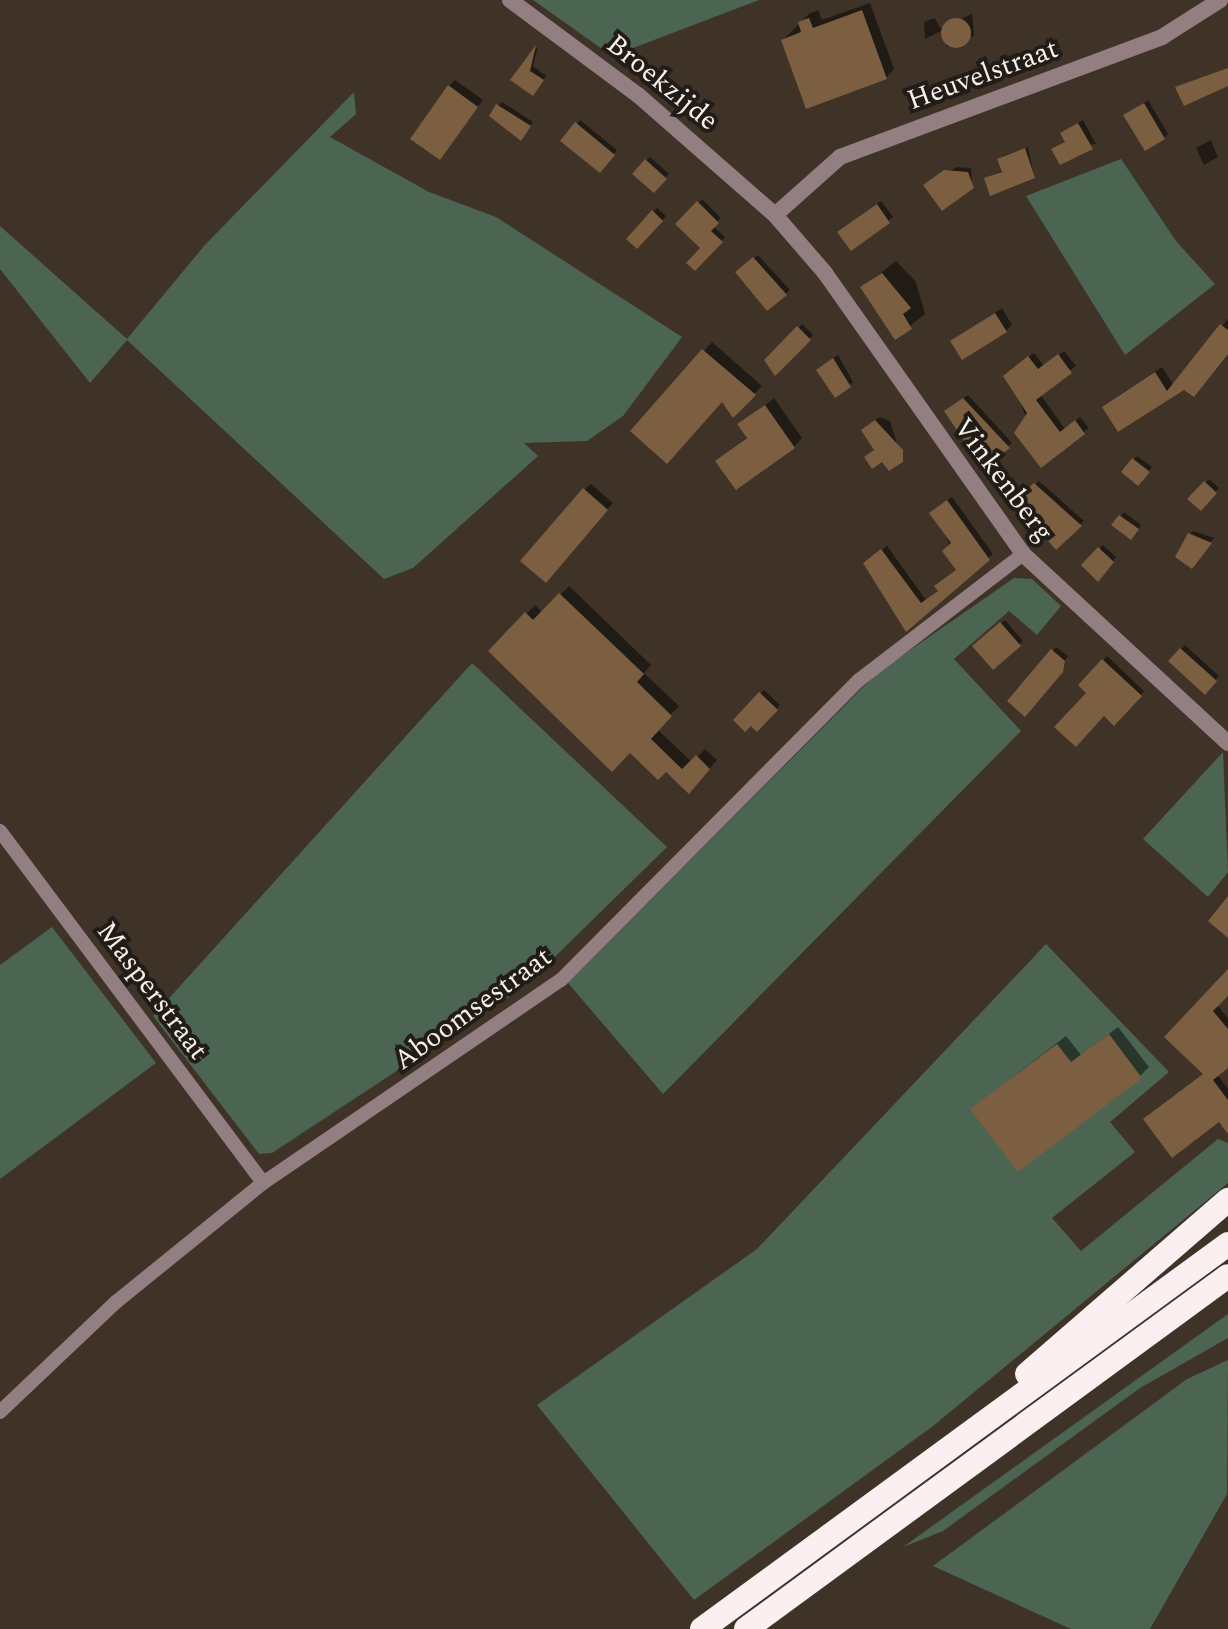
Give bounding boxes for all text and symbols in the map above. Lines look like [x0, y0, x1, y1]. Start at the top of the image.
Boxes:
street label: Broekzijde [599, 28, 725, 138]
street label: Heuvelstraat [903, 32, 1063, 118]
street label: Vinkenberg [946, 412, 1060, 548]
street label: Masperstraat [89, 915, 215, 1067]
street label: Aboomsestraat [387, 940, 559, 1078]

